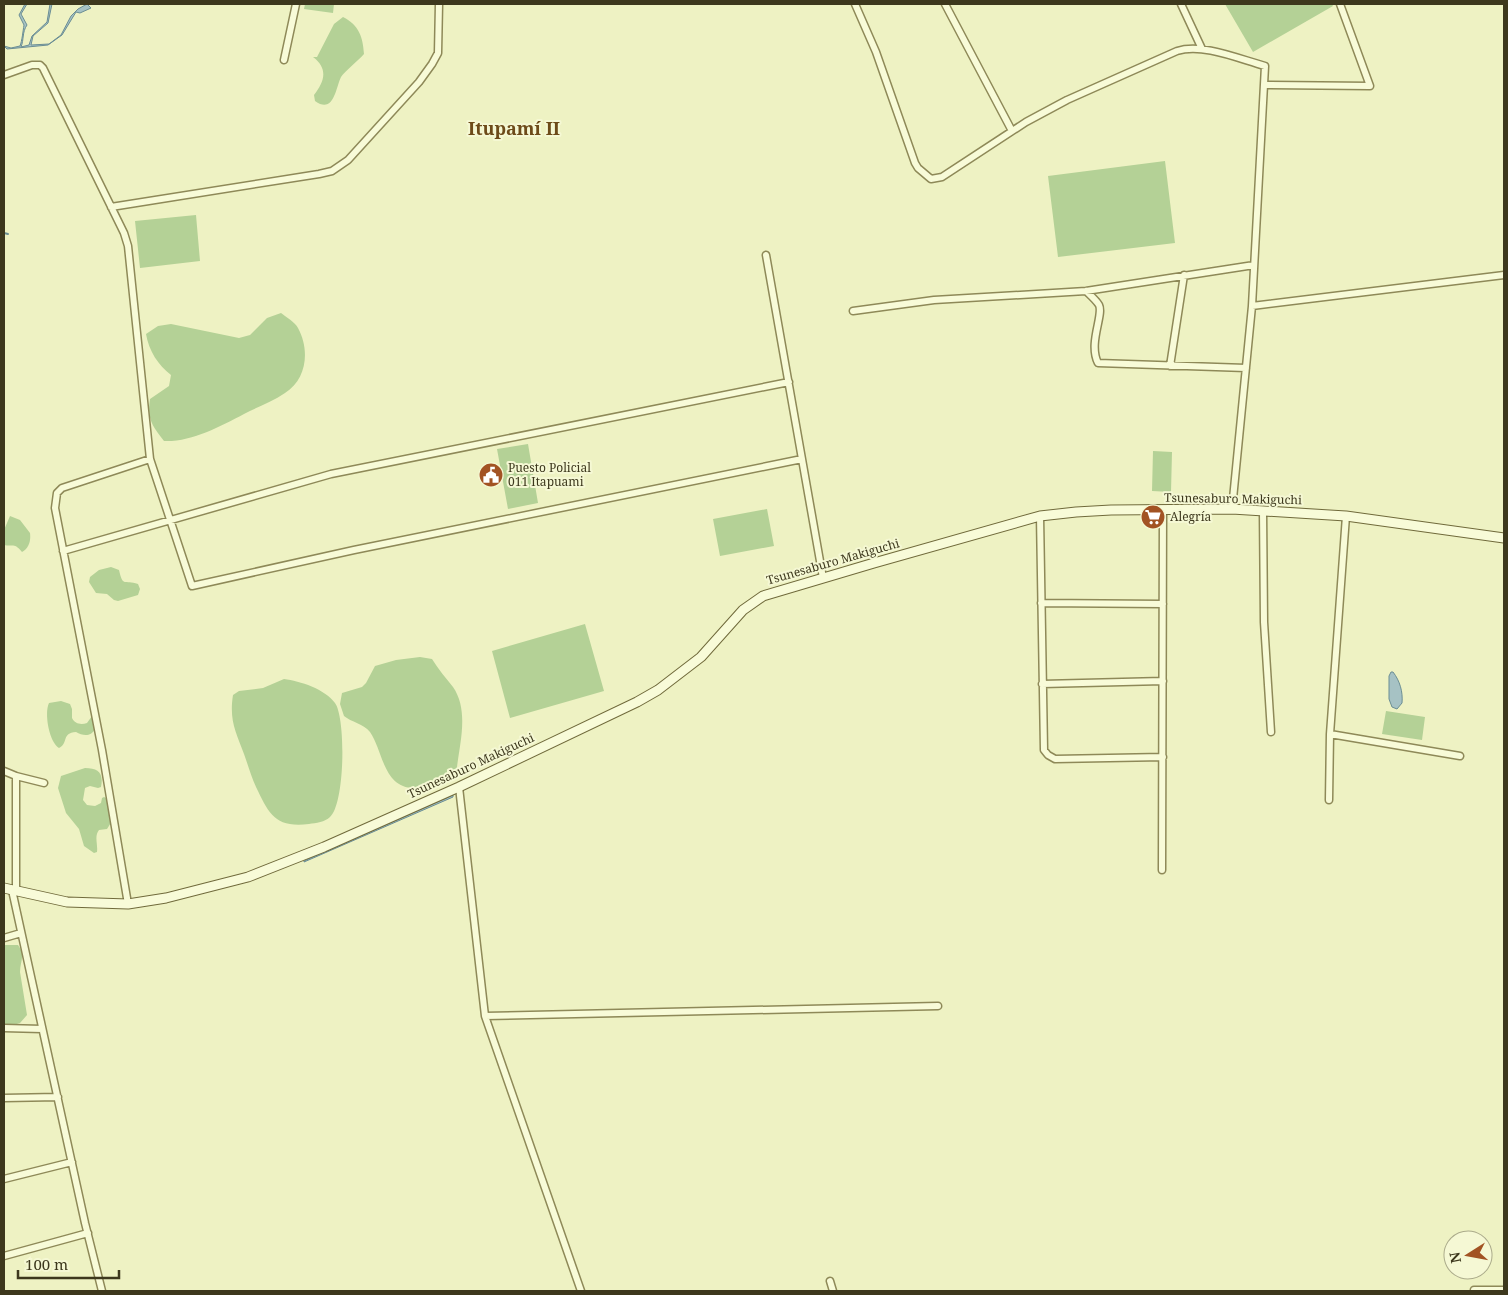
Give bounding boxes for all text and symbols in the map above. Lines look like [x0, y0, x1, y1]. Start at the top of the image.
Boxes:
district label: Itupamí II [468, 116, 560, 140]
place label: Puesto Policial 011 Itapuami [508, 459, 591, 490]
public building icon: Puesto Policial 011 Itapuami [478, 462, 504, 488]
street label: Tsunesaburo Makiguchi [1164, 489, 1302, 508]
supermarket icon: Alegría [1140, 504, 1166, 530]
place label: Alegría [1170, 508, 1212, 525]
street label: Tsunesaburo Makiguchi [764, 534, 902, 589]
street label: Tsunesaburo Makiguchi [405, 729, 537, 802]
north arrow [1443, 1230, 1493, 1280]
scale bar [18, 1248, 119, 1280]
text: N [1444, 1250, 1465, 1265]
text: 100 m [25, 1254, 68, 1274]

